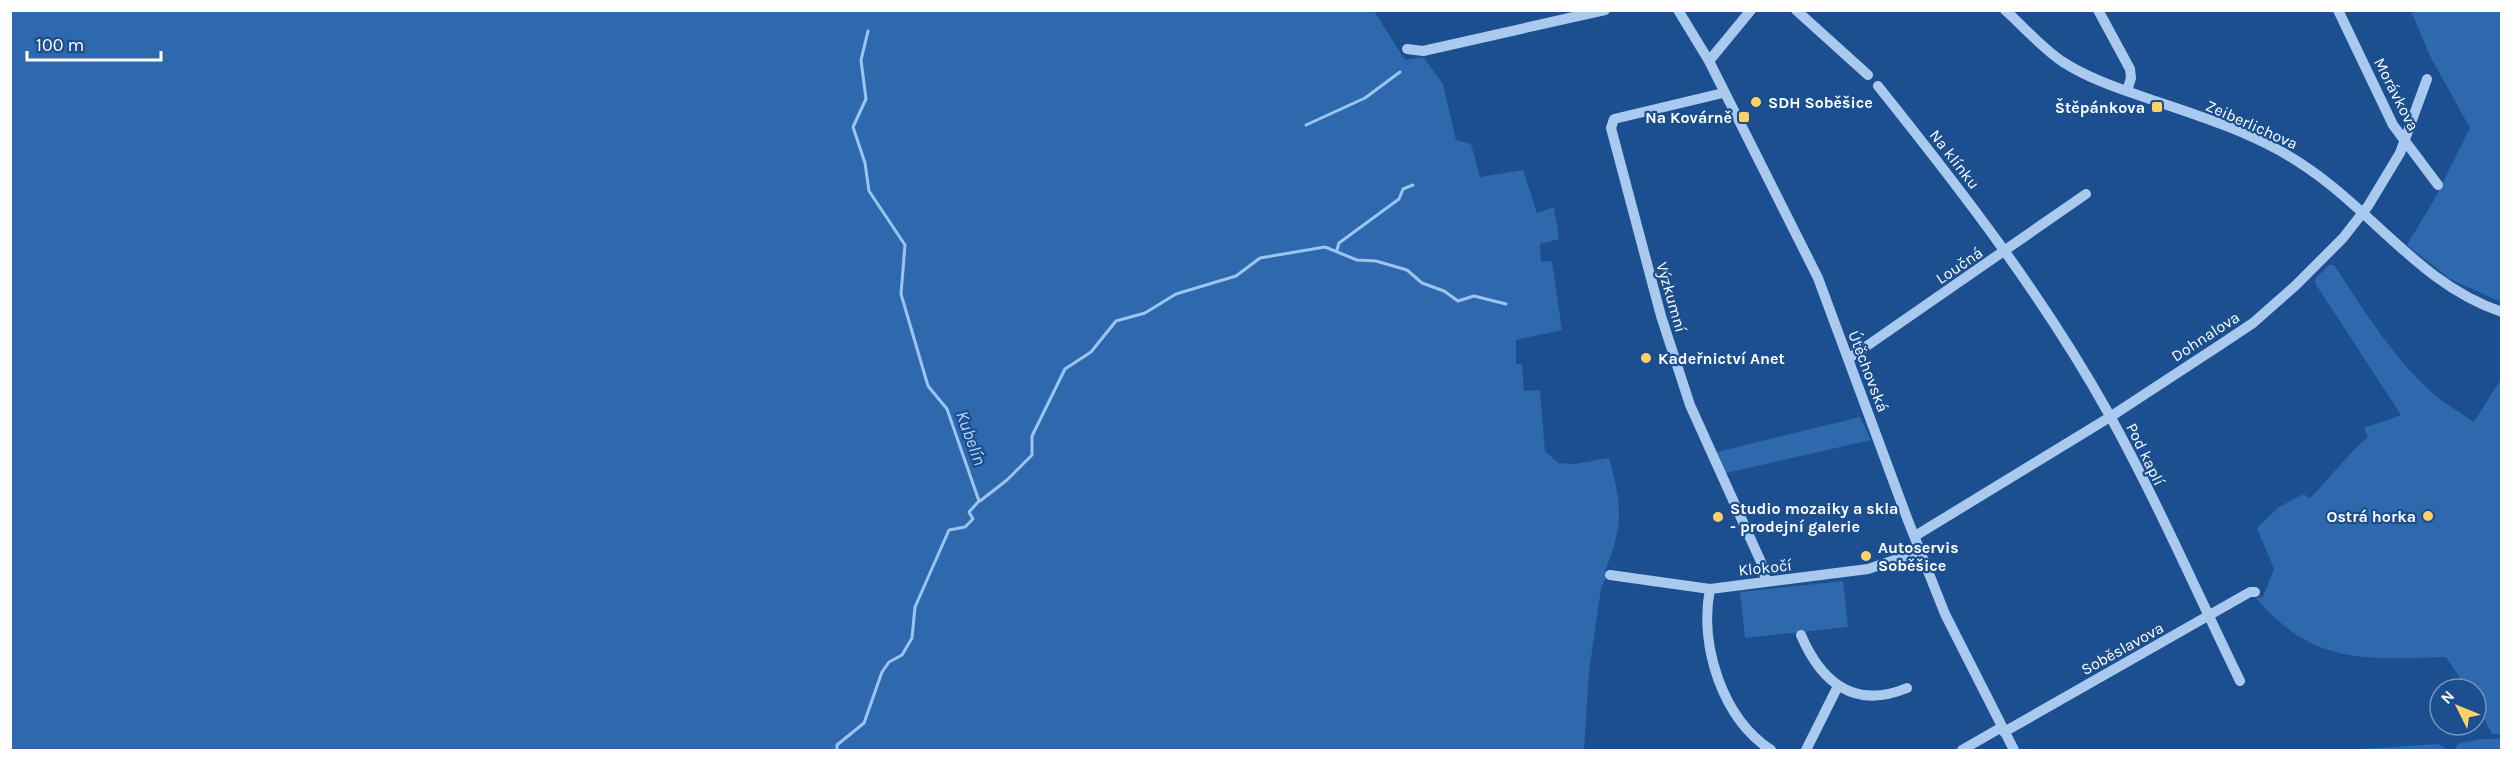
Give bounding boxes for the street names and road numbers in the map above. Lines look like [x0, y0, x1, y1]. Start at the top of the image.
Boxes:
street label: Morávkova [2370, 54, 2423, 134]
street label: Zeiberlichova [2203, 96, 2301, 153]
street label: Na klínku [1926, 126, 1984, 193]
street label: Loučná [1932, 243, 1986, 288]
street label: Výzkumní [1652, 260, 1691, 335]
street label: Dohnalova [2168, 307, 2243, 365]
street label: Útěchovská [1844, 328, 1893, 415]
street label: Pod kaplí [2122, 420, 2169, 489]
street label: Klokočí [1737, 555, 1793, 580]
street label: Soběslavova [2078, 618, 2167, 679]

